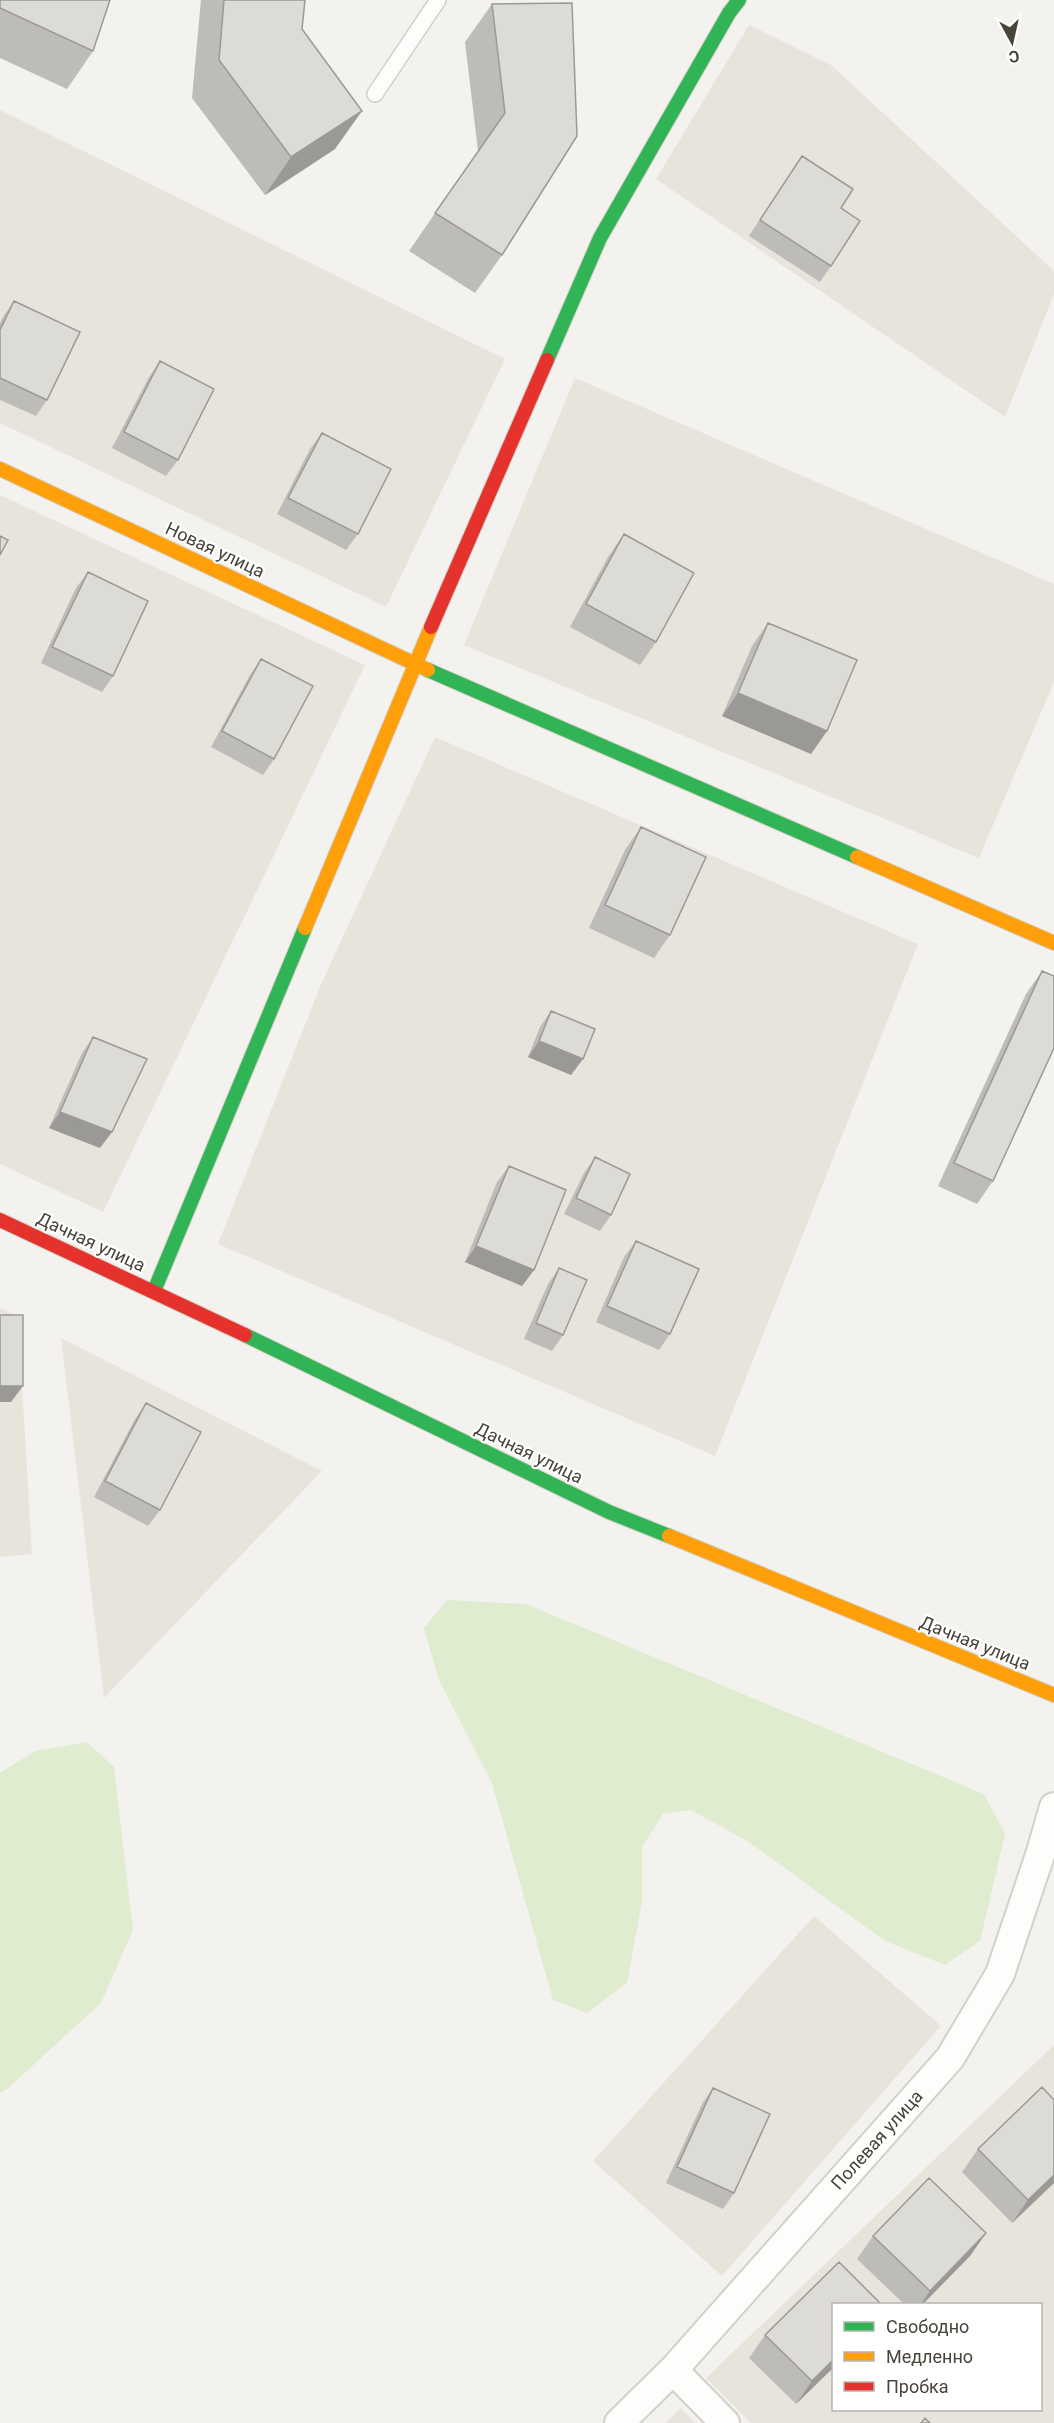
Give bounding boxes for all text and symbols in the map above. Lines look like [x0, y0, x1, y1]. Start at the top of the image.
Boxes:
north arrow [982, 12, 1042, 72]
text: С [1008, 46, 1021, 66]
street label: Новая улица [162, 517, 268, 582]
street label: Дачная улица [34, 1207, 149, 1276]
street label: Дачная улица [472, 1417, 586, 1488]
street label: Дачная улица [917, 1611, 1033, 1674]
street label: Полевая улица [826, 2086, 927, 2194]
legend [832, 2303, 1042, 2411]
text: Свободно [886, 2316, 969, 2337]
text: Медленно [886, 2346, 973, 2367]
text: Пробка [886, 2376, 949, 2397]

